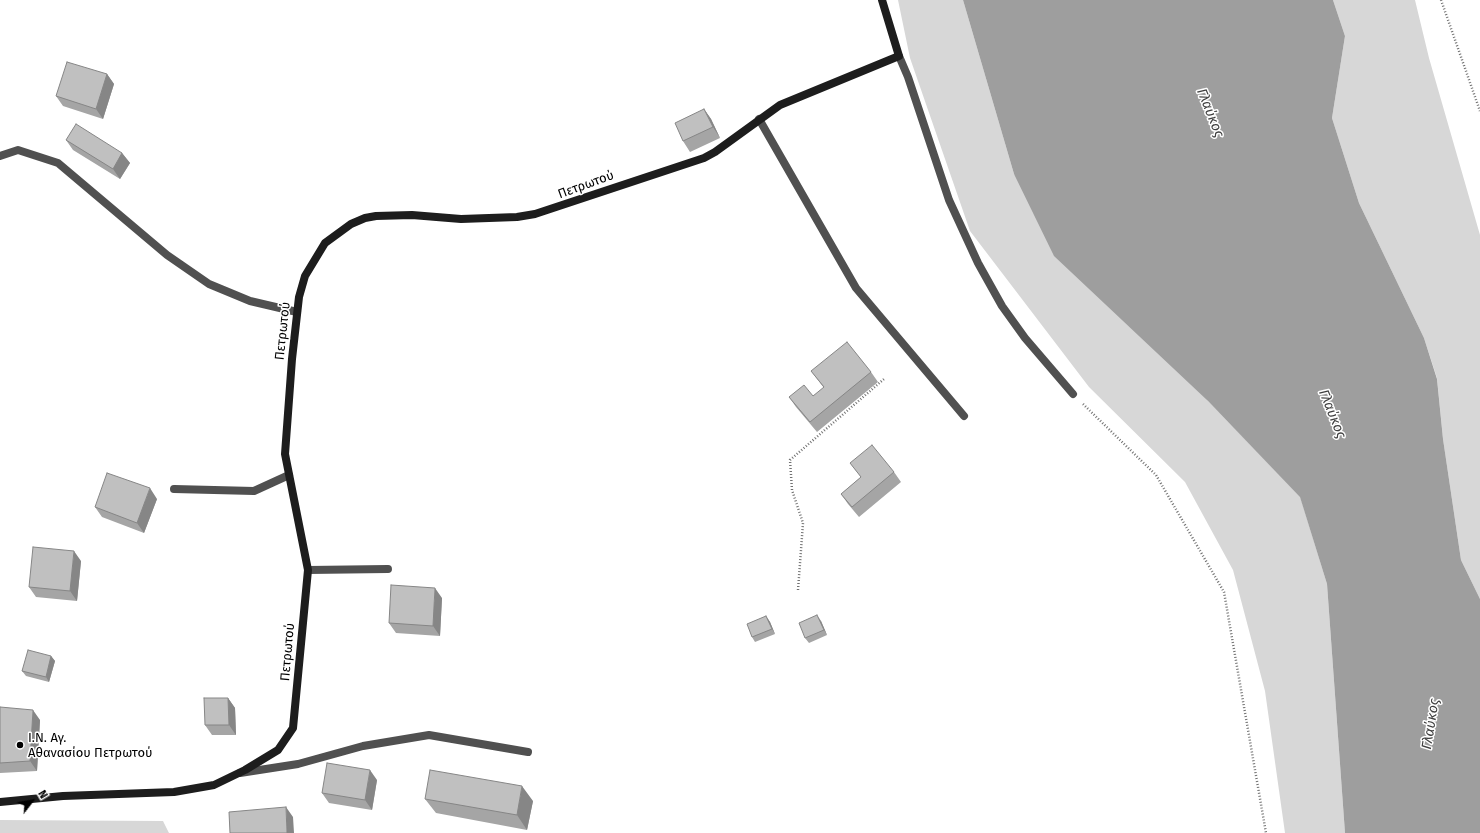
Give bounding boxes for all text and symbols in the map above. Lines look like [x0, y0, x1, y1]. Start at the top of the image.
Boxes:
water label: Γλαύκος [1193, 86, 1227, 140]
street label: Πετρωτού [556, 168, 616, 202]
street label: Πετρωτού [272, 301, 294, 361]
water label: Γλαύκος [1315, 387, 1349, 441]
street label: Πετρωτού [278, 622, 298, 682]
water label: Γλαύκος [1419, 697, 1443, 751]
place label: Ι.Ν. Αγ. Αθανασίου Πετρωτού [28, 730, 152, 761]
marker: Ι.Ν. Αγ. Αθανασίου Πετρωτού [15, 740, 25, 750]
north arrow [12, 781, 52, 821]
text: N [35, 788, 50, 801]

